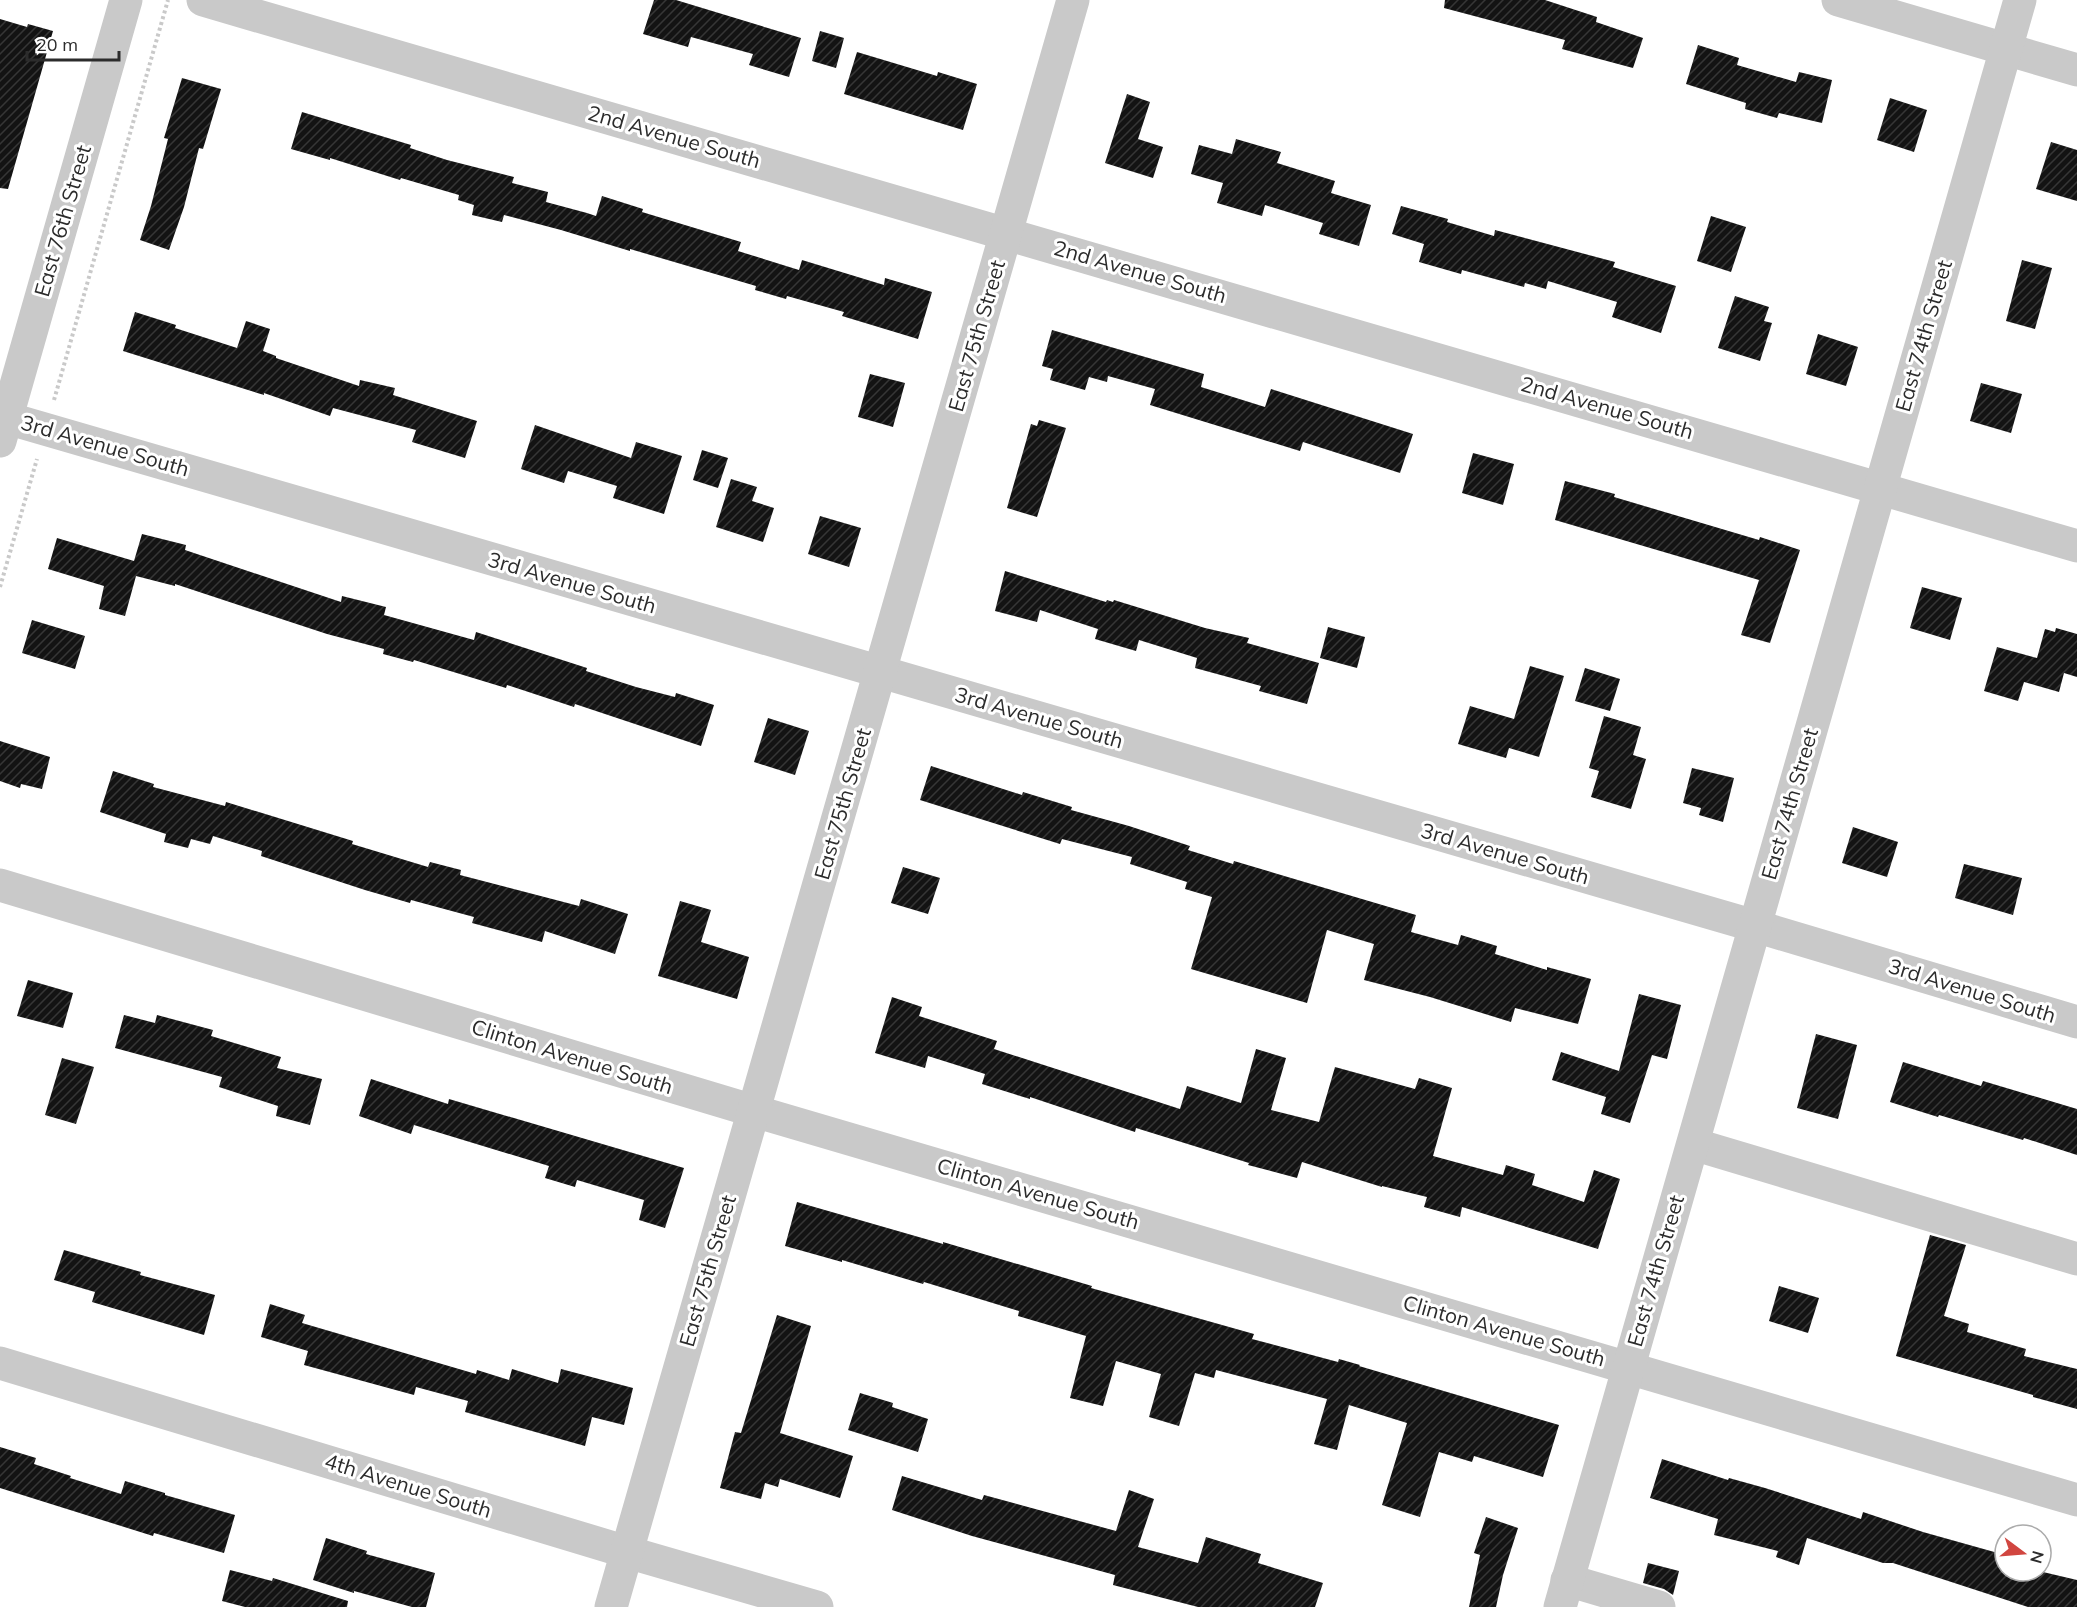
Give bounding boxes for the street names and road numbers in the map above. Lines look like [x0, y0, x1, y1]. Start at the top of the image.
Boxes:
street label: 2nd Avenue South [585, 99, 764, 173]
street label: East 76th Street [28, 142, 96, 299]
street label: 2nd Avenue South [1051, 234, 1230, 308]
street label: East 75th Street [942, 257, 1010, 414]
street label: East 74th Street [1889, 257, 1957, 414]
street label: 2nd Avenue South [1518, 370, 1697, 444]
street label: 3rd Avenue South [18, 409, 192, 481]
street label: 3rd Avenue South [485, 546, 659, 618]
street label: 3rd Avenue South [952, 681, 1126, 753]
street label: East 75th Street [808, 725, 876, 882]
street label: East 74th Street [1755, 725, 1823, 882]
street label: 3rd Avenue South [1418, 817, 1592, 889]
street label: 3rd Avenue South [1885, 952, 2059, 1028]
street label: Clinton Avenue South [468, 1013, 676, 1099]
street label: Clinton Avenue South [934, 1152, 1142, 1234]
street label: East 75th Street [673, 1192, 741, 1349]
street label: East 74th Street [1621, 1192, 1689, 1349]
street label: Clinton Avenue South [1400, 1289, 1608, 1371]
street label: 4th Avenue South [322, 1447, 495, 1523]

